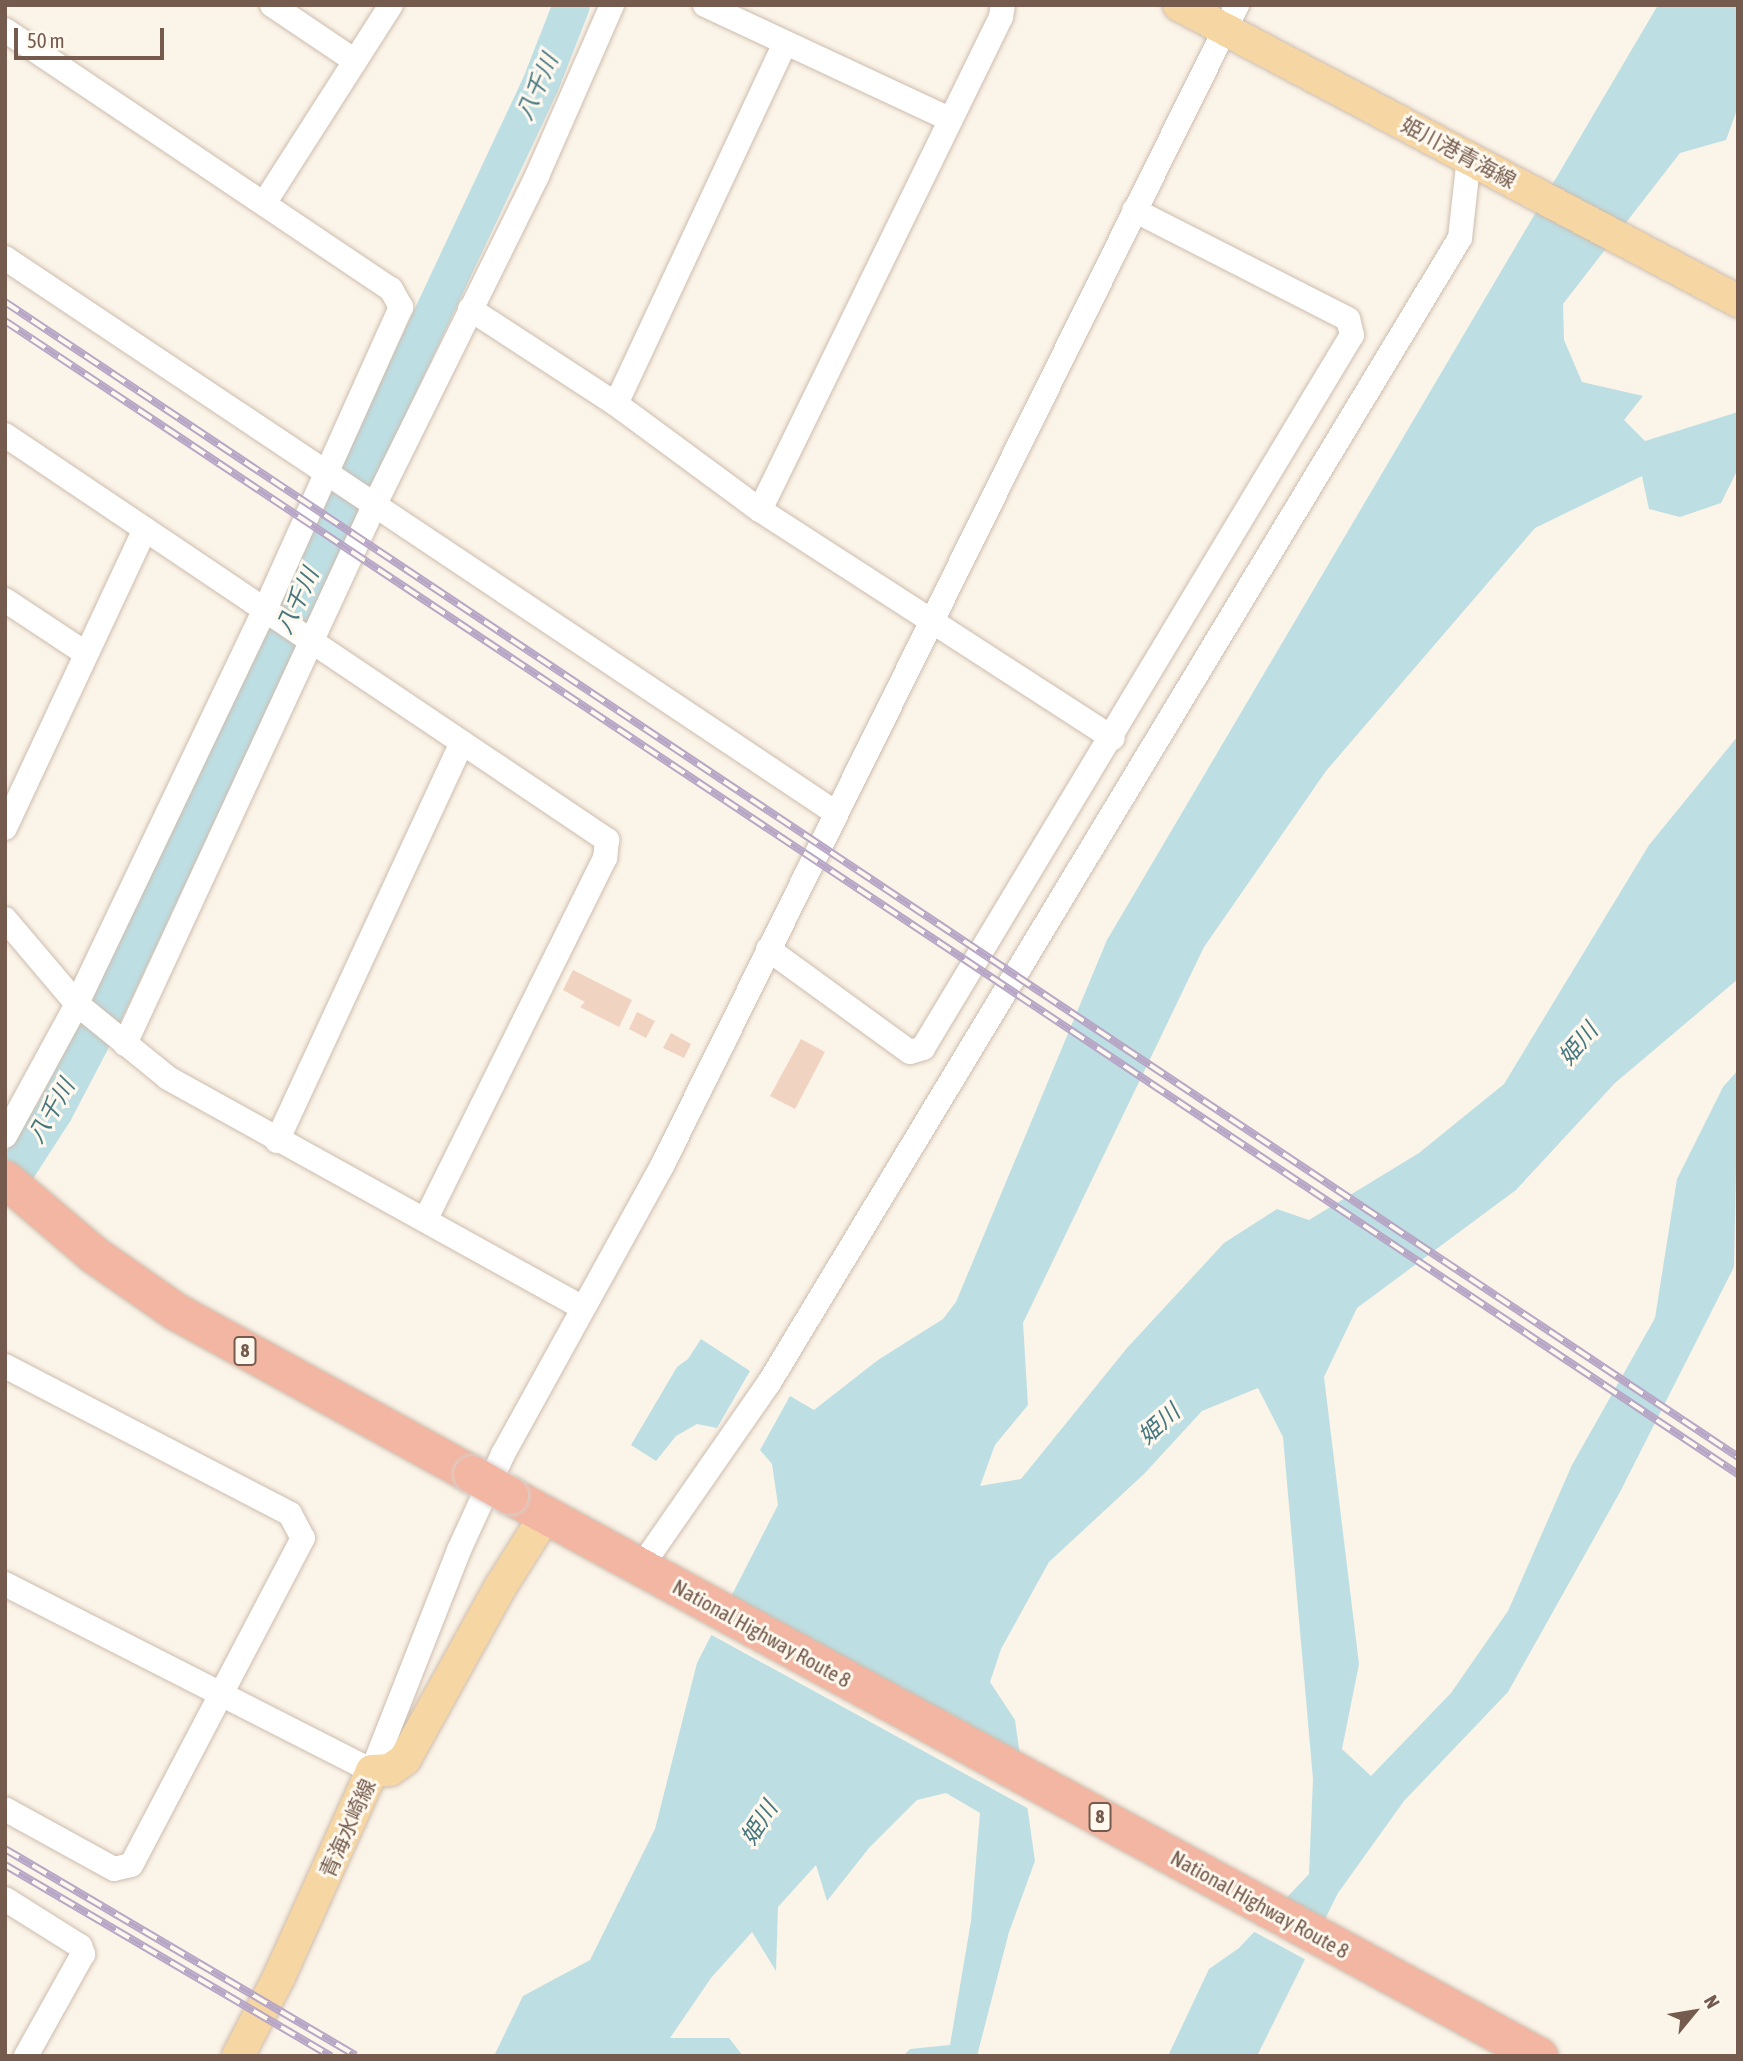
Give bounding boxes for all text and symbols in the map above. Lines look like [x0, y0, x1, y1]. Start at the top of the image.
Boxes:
scale bar [18, 14, 168, 58]
text: 50 m [27, 28, 65, 52]
water label: 八千川 [510, 50, 564, 124]
street label: 姫川港青海線 [1397, 111, 1521, 193]
water label: 八千川 [270, 564, 324, 638]
water label: 姫川 [1553, 1018, 1603, 1070]
water label: 八千川 [22, 1074, 80, 1148]
road number: 8 [233, 1336, 257, 1366]
water label: 姫川 [1133, 1398, 1185, 1450]
street label: National Highway Route 8 [669, 1574, 855, 1692]
street label: 青海水崎線 [314, 1775, 380, 1881]
water label: 姫川 [735, 1796, 783, 1850]
road number: 8 [1088, 1801, 1112, 1832]
street label: National Highway Route 8 [1167, 1845, 1353, 1963]
north arrow [1659, 1977, 1729, 2047]
text: N [1700, 1991, 1725, 2012]

